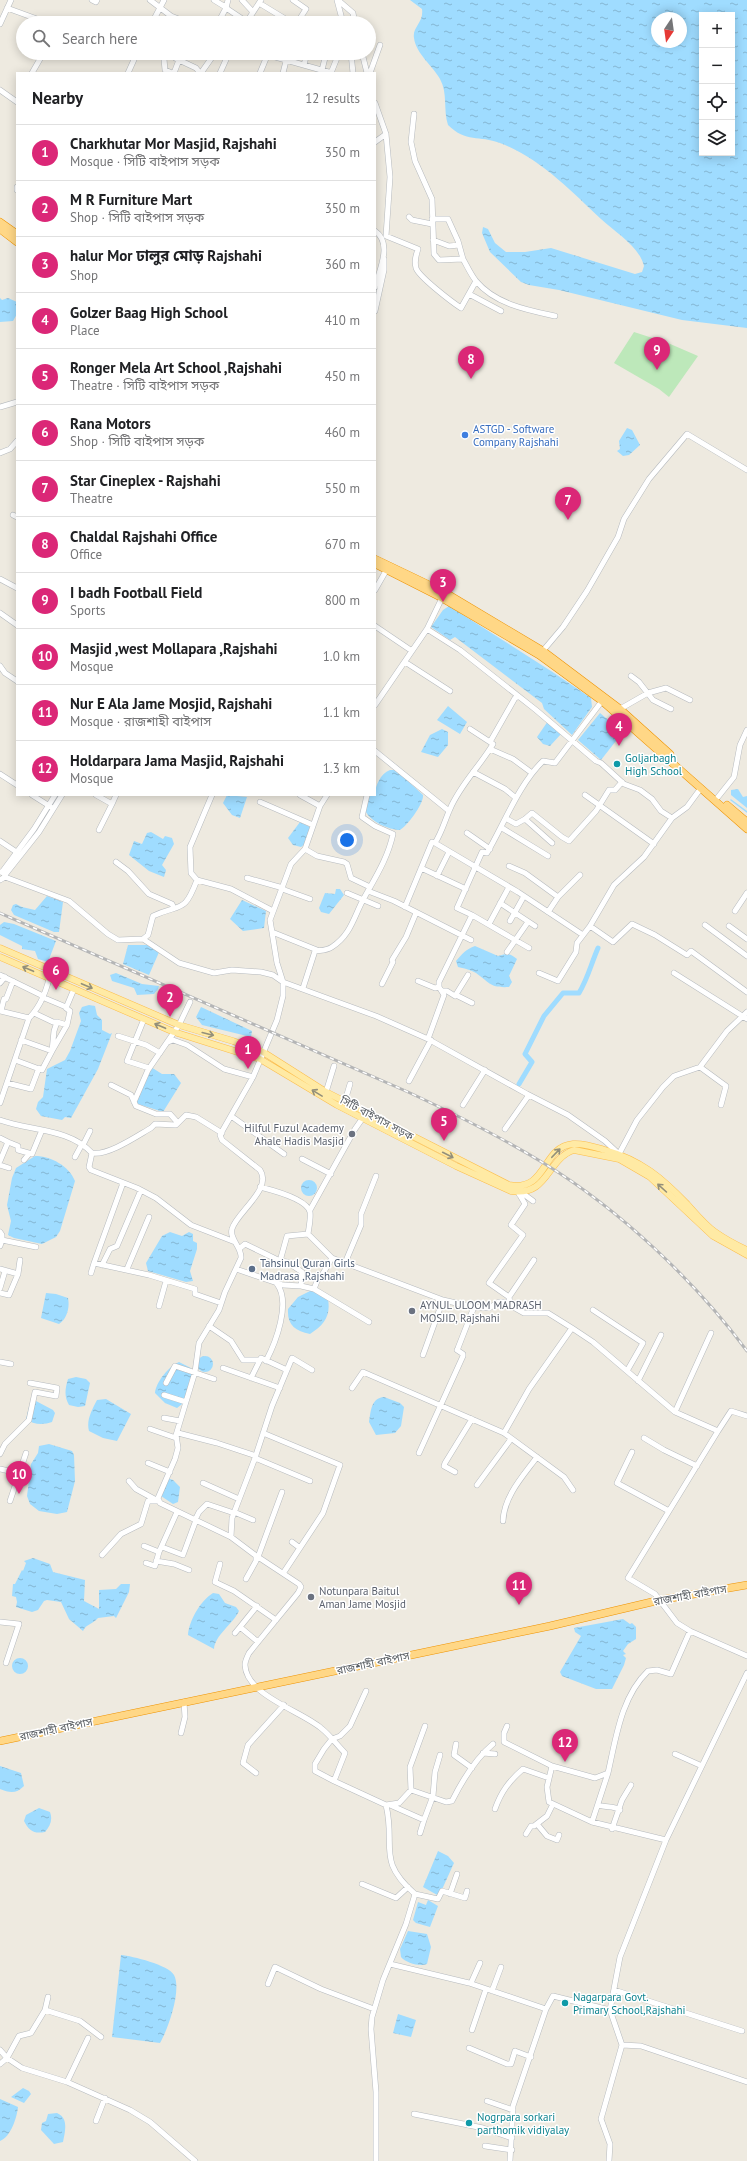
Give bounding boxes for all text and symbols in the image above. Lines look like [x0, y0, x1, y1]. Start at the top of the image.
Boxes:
north arrow [651, 12, 687, 48]
map controls [699, 12, 735, 156]
button: + [699, 12, 735, 48]
search box [16, 16, 376, 60]
icon: search [30, 27, 52, 49]
text: Search here [62, 29, 138, 48]
button: − [699, 48, 735, 84]
button: locate [699, 84, 735, 120]
text: Nearby [32, 87, 83, 109]
text: 12 results [305, 90, 360, 107]
button: layers [699, 120, 735, 156]
text: Charkhutar Mor Masjid, Rajshahi [70, 134, 277, 153]
text: 1 [41, 144, 49, 161]
text: 350 m [325, 144, 360, 161]
text: Mosque · সিটি বাইপাস সড়ক [70, 153, 220, 170]
text: M R Furniture Mart [70, 190, 192, 209]
text: 2 [41, 200, 49, 217]
text: 350 m [325, 200, 360, 217]
text: Shop · সিটি বাইপাস সড়ক [70, 209, 204, 226]
text: halur Mor ঢালুর মোড় Rajshahi [70, 246, 262, 265]
text: 3 [41, 256, 49, 273]
text: 360 m [325, 256, 360, 273]
text: Shop [70, 267, 98, 284]
text: Golzer Baag High School [70, 303, 228, 322]
text: 4 [41, 312, 49, 329]
text: 410 m [325, 312, 360, 329]
text: Place [70, 322, 100, 339]
pin: 9 [644, 337, 670, 370]
pin: 8 [458, 346, 484, 379]
text: Ronger Mela Art School ,Rajshahi [70, 358, 282, 377]
text: 5 [41, 368, 49, 385]
text: 450 m [325, 368, 360, 385]
text: Theatre · সিটি বাইপাস সড়ক [70, 377, 219, 394]
text: Rana Motors [70, 414, 151, 433]
place label: ASTGD - Software Company Rajshahi [473, 422, 559, 449]
text: 6 [41, 424, 49, 441]
text: 460 m [325, 424, 360, 441]
marker: ASTGD - Software Company Rajshahi [460, 430, 470, 440]
text: Shop · সিটি বাইপাস সড়ক [70, 433, 204, 450]
text: Star Cineplex - Rajshahi [70, 471, 221, 490]
text: 7 [41, 480, 49, 497]
text: 550 m [325, 480, 360, 497]
pin: 7 [555, 487, 581, 520]
text: Theatre [70, 490, 113, 507]
text: Chaldal Rajshahi Office [70, 527, 217, 546]
text: 8 [41, 536, 49, 553]
text: 670 m [325, 536, 360, 553]
text: Office [70, 546, 102, 563]
pin: 3 [430, 569, 456, 602]
text: I badh Football Field [70, 583, 202, 602]
text: 9 [41, 592, 49, 609]
text: 800 m [325, 592, 360, 609]
text: Sports [70, 602, 106, 619]
text: Masjid ,west Mollapara ,Rajshahi [70, 639, 278, 658]
text: 10 [38, 648, 52, 665]
text: 1.0 km [323, 648, 360, 665]
text: Mosque [70, 658, 113, 675]
text: Nur E Ala Jame Mosjid, Rajshahi [70, 694, 272, 713]
text: 11 [38, 704, 52, 721]
text: 1.1 km [323, 704, 360, 721]
text: Mosque · রাজশাহী বাইপাস [70, 713, 211, 730]
pin: 4 [606, 713, 632, 746]
text: Holdarpara Jama Masjid, Rajshahi [70, 751, 284, 770]
place label: Goljarbagh High School [625, 751, 683, 778]
marker: Goljarbagh High School [612, 759, 622, 769]
text: 12 [38, 760, 52, 777]
text: 1.3 km [323, 760, 360, 777]
text: Mosque [70, 770, 113, 787]
your location [337, 830, 357, 850]
pin: 6 [43, 957, 69, 990]
one-way arrow [22, 965, 34, 972]
one-way arrow [81, 983, 93, 990]
pin: 2 [157, 984, 183, 1017]
one-way arrow [155, 1021, 167, 1029]
one-way arrow [201, 1031, 214, 1038]
pin: 1 [235, 1036, 261, 1069]
one-way arrow [311, 1089, 323, 1097]
street label: সিটি বাইপাস সড়ক [337, 1092, 416, 1143]
pin: 5 [431, 1108, 457, 1141]
place label: Hilful Fuzul Academy Ahale Hadis Masjid [244, 1121, 345, 1148]
marker: Hilful Fuzul Academy Ahale Hadis Masjid [347, 1129, 357, 1139]
one-way arrow [551, 1148, 560, 1158]
one-way arrow [442, 1151, 454, 1159]
one-way arrow [657, 1183, 668, 1192]
place label: Tahsinul Quran Girls Madrasa ,Rajshahi [260, 1256, 355, 1283]
marker: Tahsinul Quran Girls Madrasa ,Rajshahi [247, 1264, 257, 1274]
place label: AYNUL ULOOM MADRASH MOSJID, Rajshahi [420, 1298, 542, 1325]
marker: AYNUL ULOOM MADRASH MOSJID, Rajshahi [407, 1306, 417, 1316]
pin: 10 [6, 1461, 32, 1494]
pin: 11 [506, 1572, 532, 1605]
street label: রাজশাহী বাইপাস [651, 1582, 728, 1609]
place label: Notunpara Baitul Aman Jame Mosjid [319, 1584, 406, 1611]
marker: Notunpara Baitul Aman Jame Mosjid [306, 1592, 316, 1602]
street label: রাজশাহী বাইপাস [334, 1648, 411, 1678]
street label: রাজশাহী বাইপাস [17, 1714, 94, 1744]
pin: 12 [552, 1729, 578, 1762]
place label: Nagarpara Govt. Primary School,Rajshahi [573, 1990, 685, 2017]
marker: Nagarpara Govt. Primary School,Rajshahi [560, 1998, 570, 2008]
place label: Nogrpara sorkari parthomik vidiyalay [477, 2110, 570, 2137]
marker: Nogrpara sorkari parthomik vidiyalay [464, 2118, 474, 2128]

